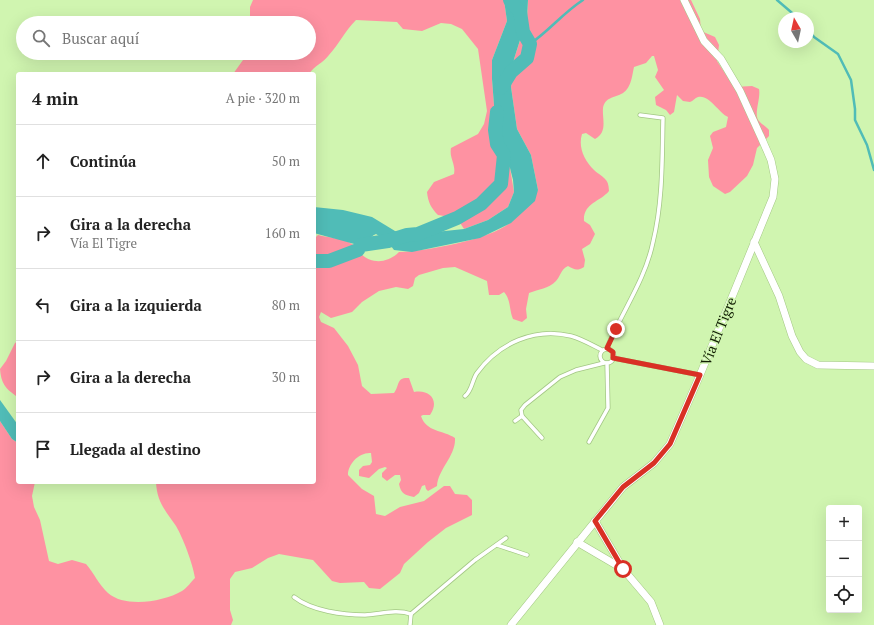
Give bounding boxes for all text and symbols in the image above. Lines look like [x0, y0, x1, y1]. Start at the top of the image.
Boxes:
north arrow [778, 12, 814, 48]
search box [16, 16, 316, 60]
icon: search [30, 27, 52, 49]
text: Buscar aquí [62, 28, 139, 48]
text: 4 min [32, 87, 79, 110]
text: A pie · 320 m [226, 89, 300, 107]
icon: ahead [32, 150, 54, 172]
text: Continúa [70, 151, 136, 171]
text: 50 m [272, 152, 300, 170]
text: Gira a la derecha [70, 214, 191, 234]
icon: right [32, 222, 54, 244]
text: 160 m [265, 224, 300, 242]
text: Vía El Tigre [70, 234, 137, 252]
icon: left [32, 294, 54, 316]
street label: Vía El Tigre [696, 294, 740, 368]
text: Gira a la izquierda [70, 295, 202, 315]
text: 80 m [272, 296, 300, 314]
route end [607, 320, 625, 338]
icon: right [32, 366, 54, 388]
text: Gira a la derecha [70, 367, 191, 387]
text: 30 m [272, 368, 300, 386]
icon: arrive [32, 438, 54, 460]
text: Llegada al destino [70, 439, 201, 459]
map controls [826, 505, 862, 613]
button: + [826, 505, 862, 541]
button: − [826, 541, 862, 577]
route start [614, 560, 632, 578]
button: locate [826, 577, 862, 613]

